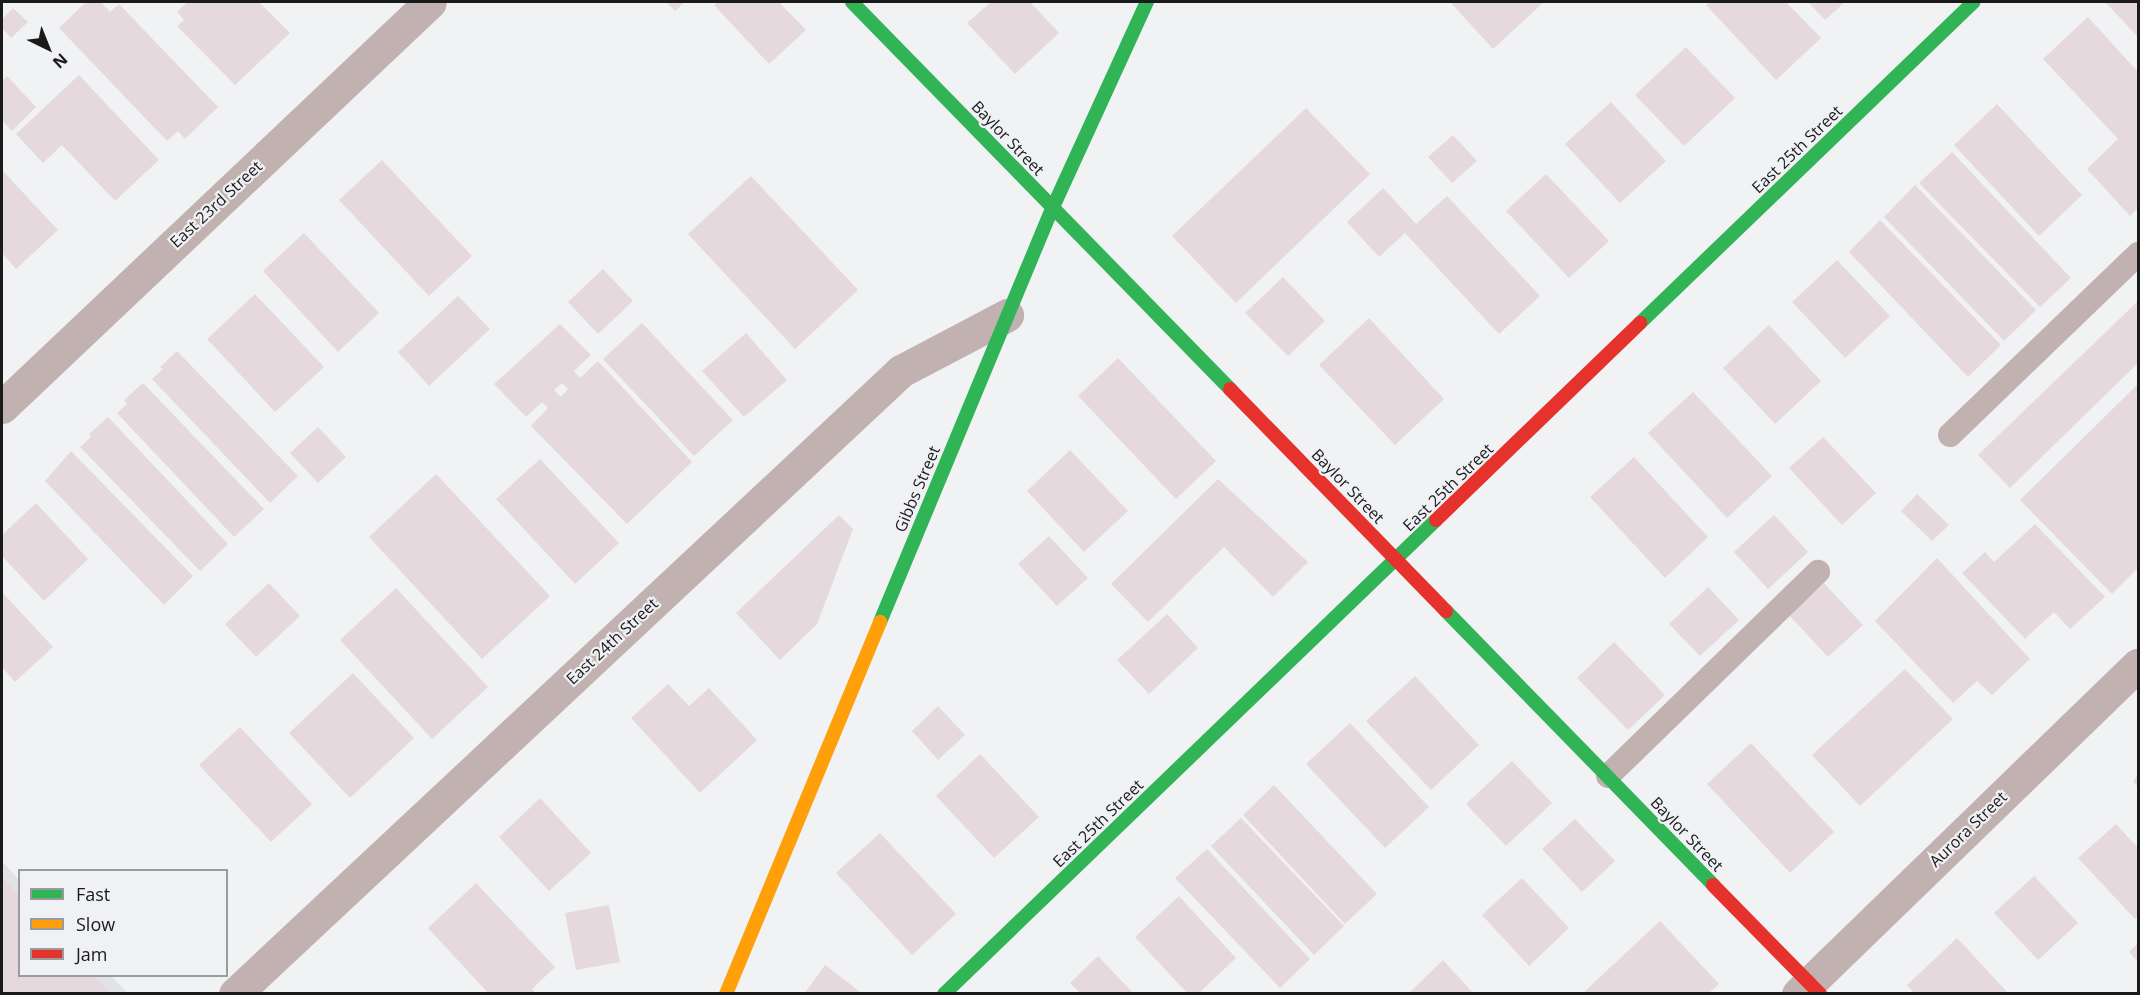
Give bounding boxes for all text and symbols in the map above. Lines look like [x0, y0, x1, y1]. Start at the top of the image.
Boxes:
north arrow [18, 18, 78, 78]
text: N [48, 49, 73, 74]
street label: Baylor Street [968, 97, 1048, 179]
street label: East 25th Street [1748, 101, 1846, 197]
street label: East 23rd Street [166, 156, 266, 252]
street label: East 25th Street [1399, 439, 1497, 535]
street label: Gibbs Street [890, 443, 944, 535]
street label: Baylor Street [1308, 445, 1388, 527]
street label: East 24th Street [562, 594, 662, 688]
street label: East 25th Street [1049, 775, 1147, 871]
street label: Aurora Street [1925, 787, 2011, 871]
street label: Baylor Street [1647, 793, 1727, 875]
legend [18, 869, 228, 977]
text: Fast [76, 882, 110, 906]
text: Slow [76, 912, 115, 936]
text: Jam [76, 942, 108, 966]

